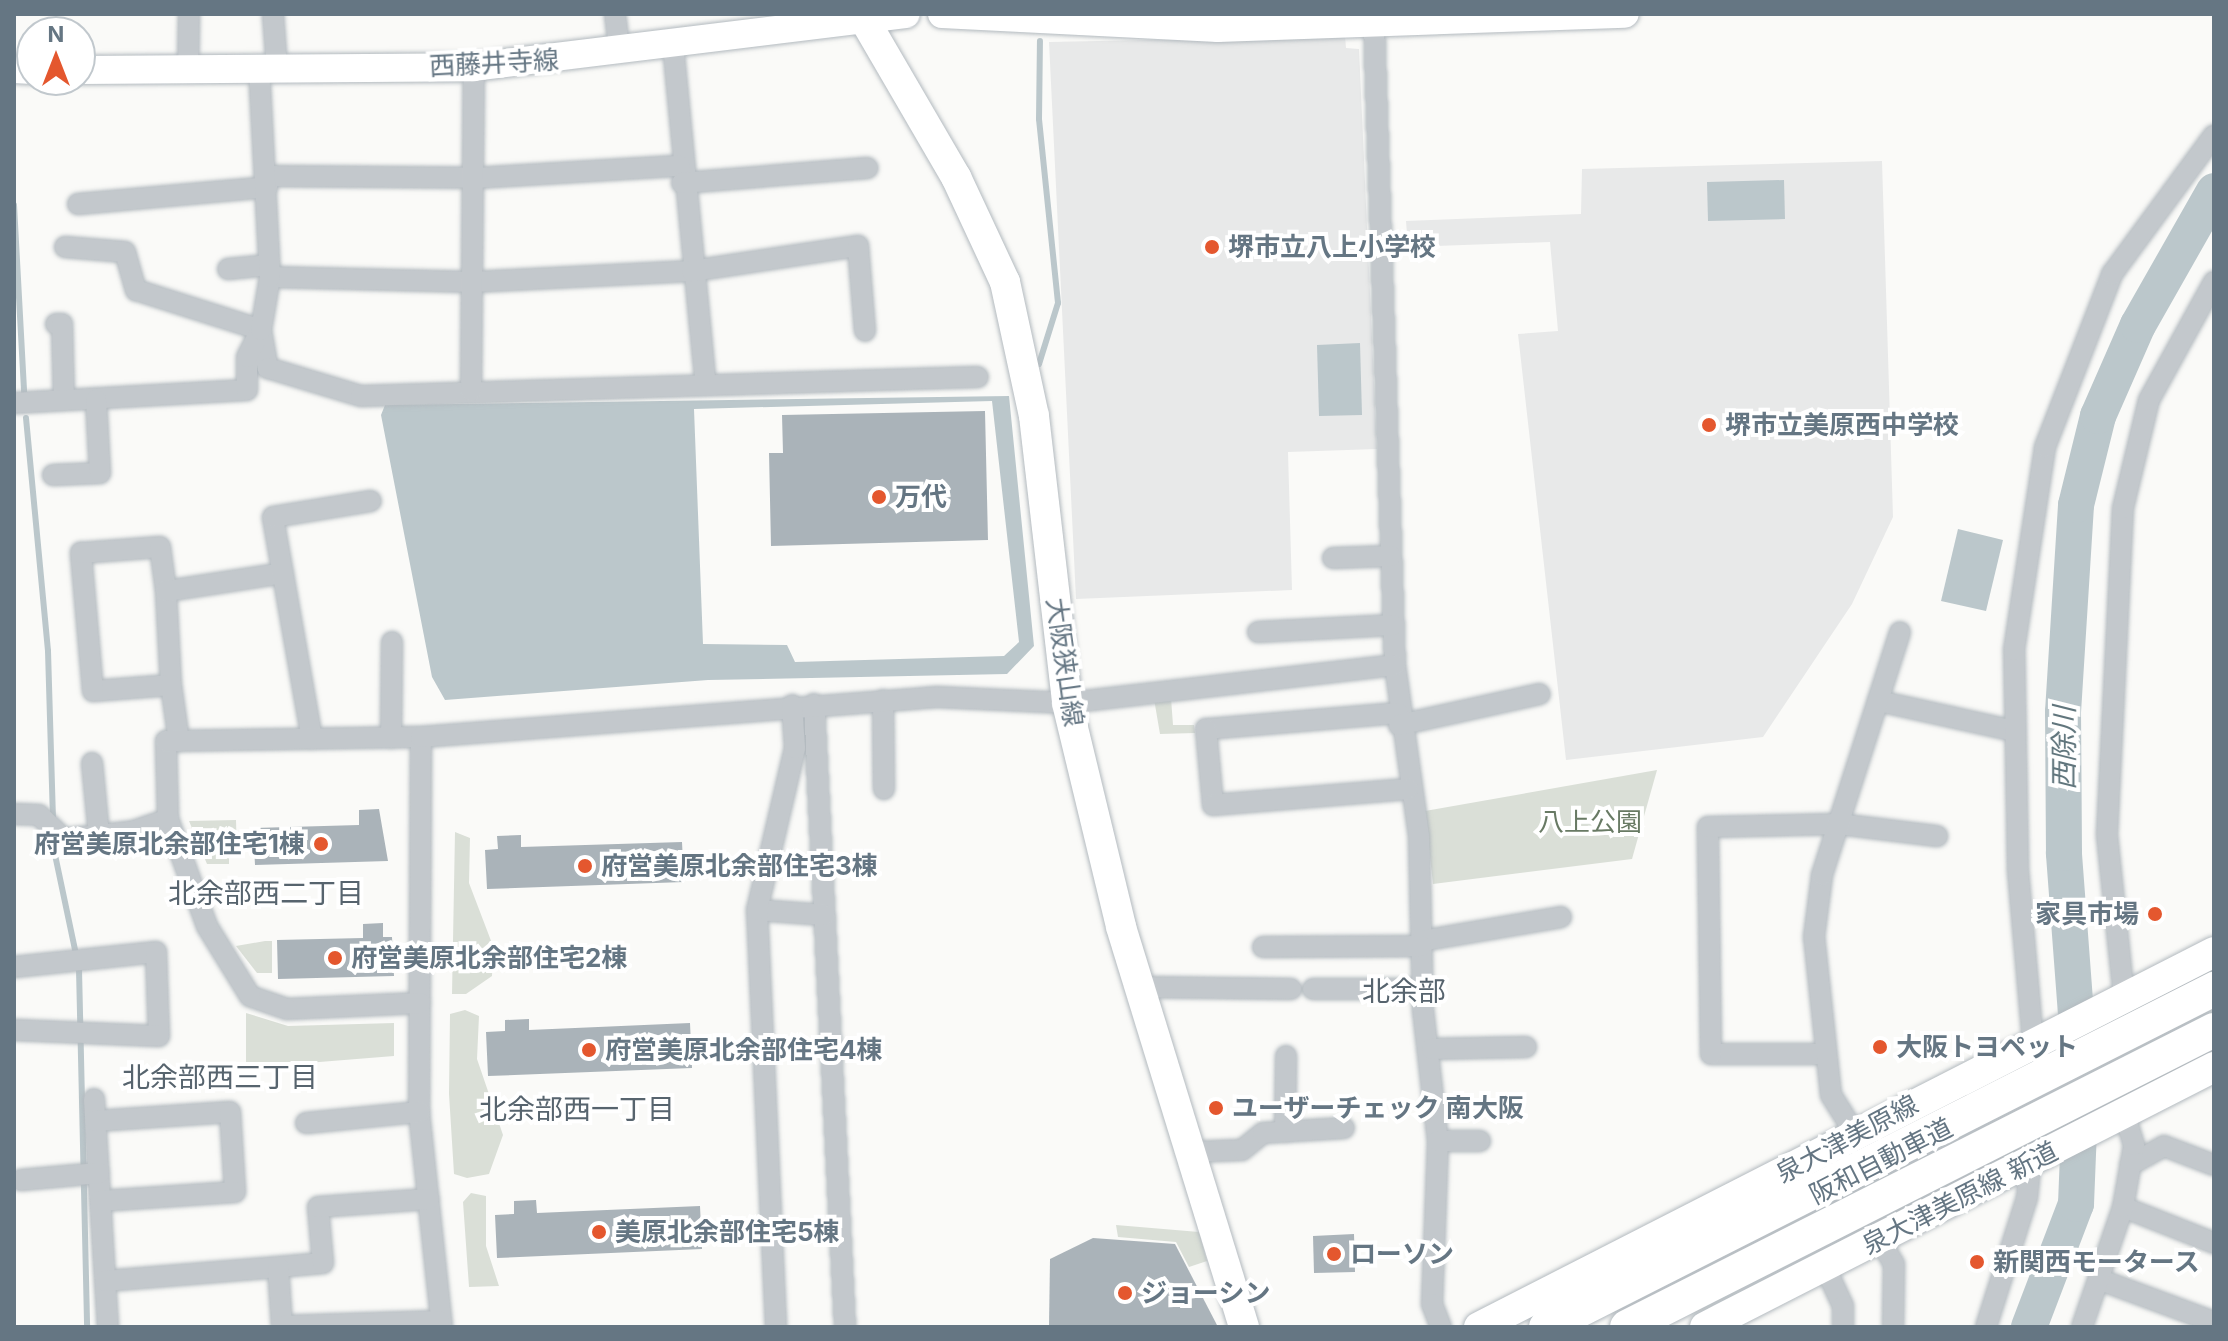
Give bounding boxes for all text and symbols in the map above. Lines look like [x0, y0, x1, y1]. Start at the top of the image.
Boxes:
north arrow [16, 16, 96, 96]
text: N [48, 21, 64, 47]
street label: 西藤井寺線 [428, 44, 560, 82]
place label: 堺市立八上小学校 [1228, 231, 1436, 263]
marker: 堺市立八上小学校 [1203, 238, 1221, 256]
place label: 堺市立美原西中学校 [1725, 409, 1959, 441]
marker: 堺市立美原西中学校 [1700, 416, 1718, 434]
place label: 万代 [895, 481, 947, 513]
marker: 万代 [870, 488, 888, 506]
street label: 大阪狭山線 [1041, 595, 1089, 729]
water label: 西除川 [2047, 706, 2081, 790]
park label: 八上公園 [1538, 806, 1642, 838]
place label: 府営美原北余部住宅1棟 [34, 828, 305, 860]
marker: 府営美原北余部住宅1棟 [312, 835, 330, 853]
place label: 府営美原北余部住宅3棟 [601, 850, 878, 882]
marker: 府営美原北余部住宅3棟 [576, 857, 594, 875]
district label: 北余部西二丁目 [168, 876, 364, 910]
place label: 家具市場 [2035, 898, 2139, 930]
marker: 家具市場 [2146, 905, 2164, 923]
place label: 府営美原北余部住宅2棟 [351, 942, 627, 974]
marker: 府営美原北余部住宅2棟 [326, 949, 344, 967]
district label: 北余部 [1362, 974, 1446, 1008]
place label: 大阪トヨペット [1896, 1031, 2078, 1063]
place label: 府営美原北余部住宅4棟 [605, 1034, 883, 1066]
marker: 大阪トヨペット [1871, 1038, 1889, 1056]
marker: 府営美原北余部住宅4棟 [580, 1041, 598, 1059]
district label: 北余部西三丁目 [122, 1060, 318, 1094]
street label: 泉大津美原線 [1771, 1089, 1923, 1189]
district label: 北余部西一丁目 [479, 1092, 675, 1126]
place label: ユーザーチェック 南大阪 [1232, 1092, 1524, 1124]
marker: ユーザーチェック 南大阪 [1207, 1099, 1225, 1117]
street label: 阪和自動車道 [1804, 1112, 1958, 1210]
street label: 泉大津美原線 新道 [1857, 1135, 2063, 1261]
place label: 美原北余部住宅5棟 [615, 1216, 840, 1248]
marker: 美原北余部住宅5棟 [590, 1223, 608, 1241]
place label: ローソン [1350, 1238, 1454, 1270]
marker: ローソン [1325, 1245, 1343, 1263]
place label: 新関西モータース [1993, 1246, 2201, 1278]
marker: 新関西モータース [1968, 1253, 1986, 1271]
place label: ジョーシン [1141, 1277, 1271, 1309]
marker: ジョーシン [1116, 1284, 1134, 1302]

